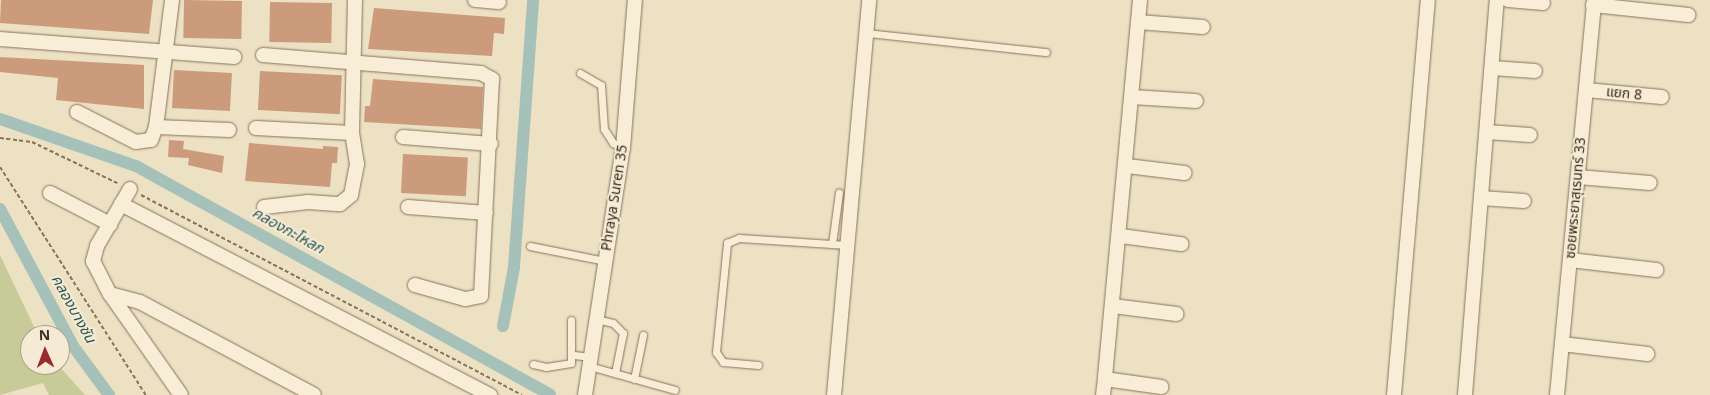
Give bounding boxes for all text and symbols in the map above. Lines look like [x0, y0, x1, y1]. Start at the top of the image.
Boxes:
street label: แยก 8 [1605, 84, 1643, 104]
street label: ซอยพระยาสุเรนทร์ 33 [1562, 137, 1590, 259]
street label: Phraya Suren 35 [598, 144, 632, 252]
water label: คลองกะโหลก [249, 204, 327, 258]
water label: คลองบางชัน [47, 272, 99, 346]
north arrow [20, 325, 70, 375]
text: N [38, 325, 51, 346]

